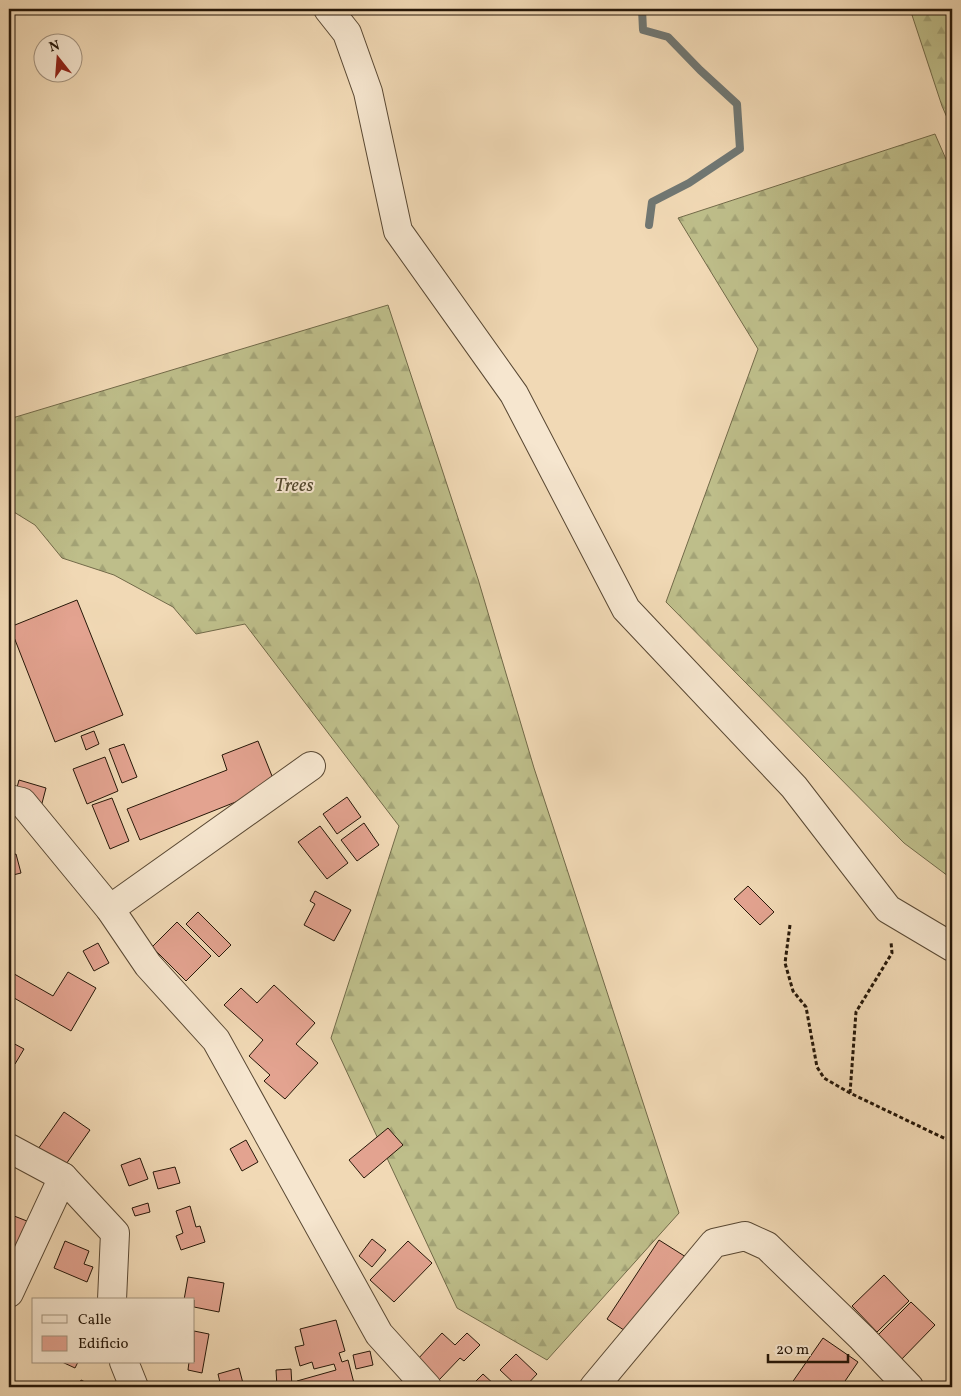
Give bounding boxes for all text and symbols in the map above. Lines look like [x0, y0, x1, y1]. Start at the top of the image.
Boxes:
north arrow [32, 32, 82, 82]
text: N [47, 36, 62, 58]
park label: Trees [274, 472, 314, 500]
legend [32, 1298, 195, 1364]
text: Calle [78, 1310, 111, 1331]
scale bar [768, 1331, 848, 1363]
text: Edificio [78, 1334, 129, 1355]
text: 20 m [776, 1340, 809, 1361]

